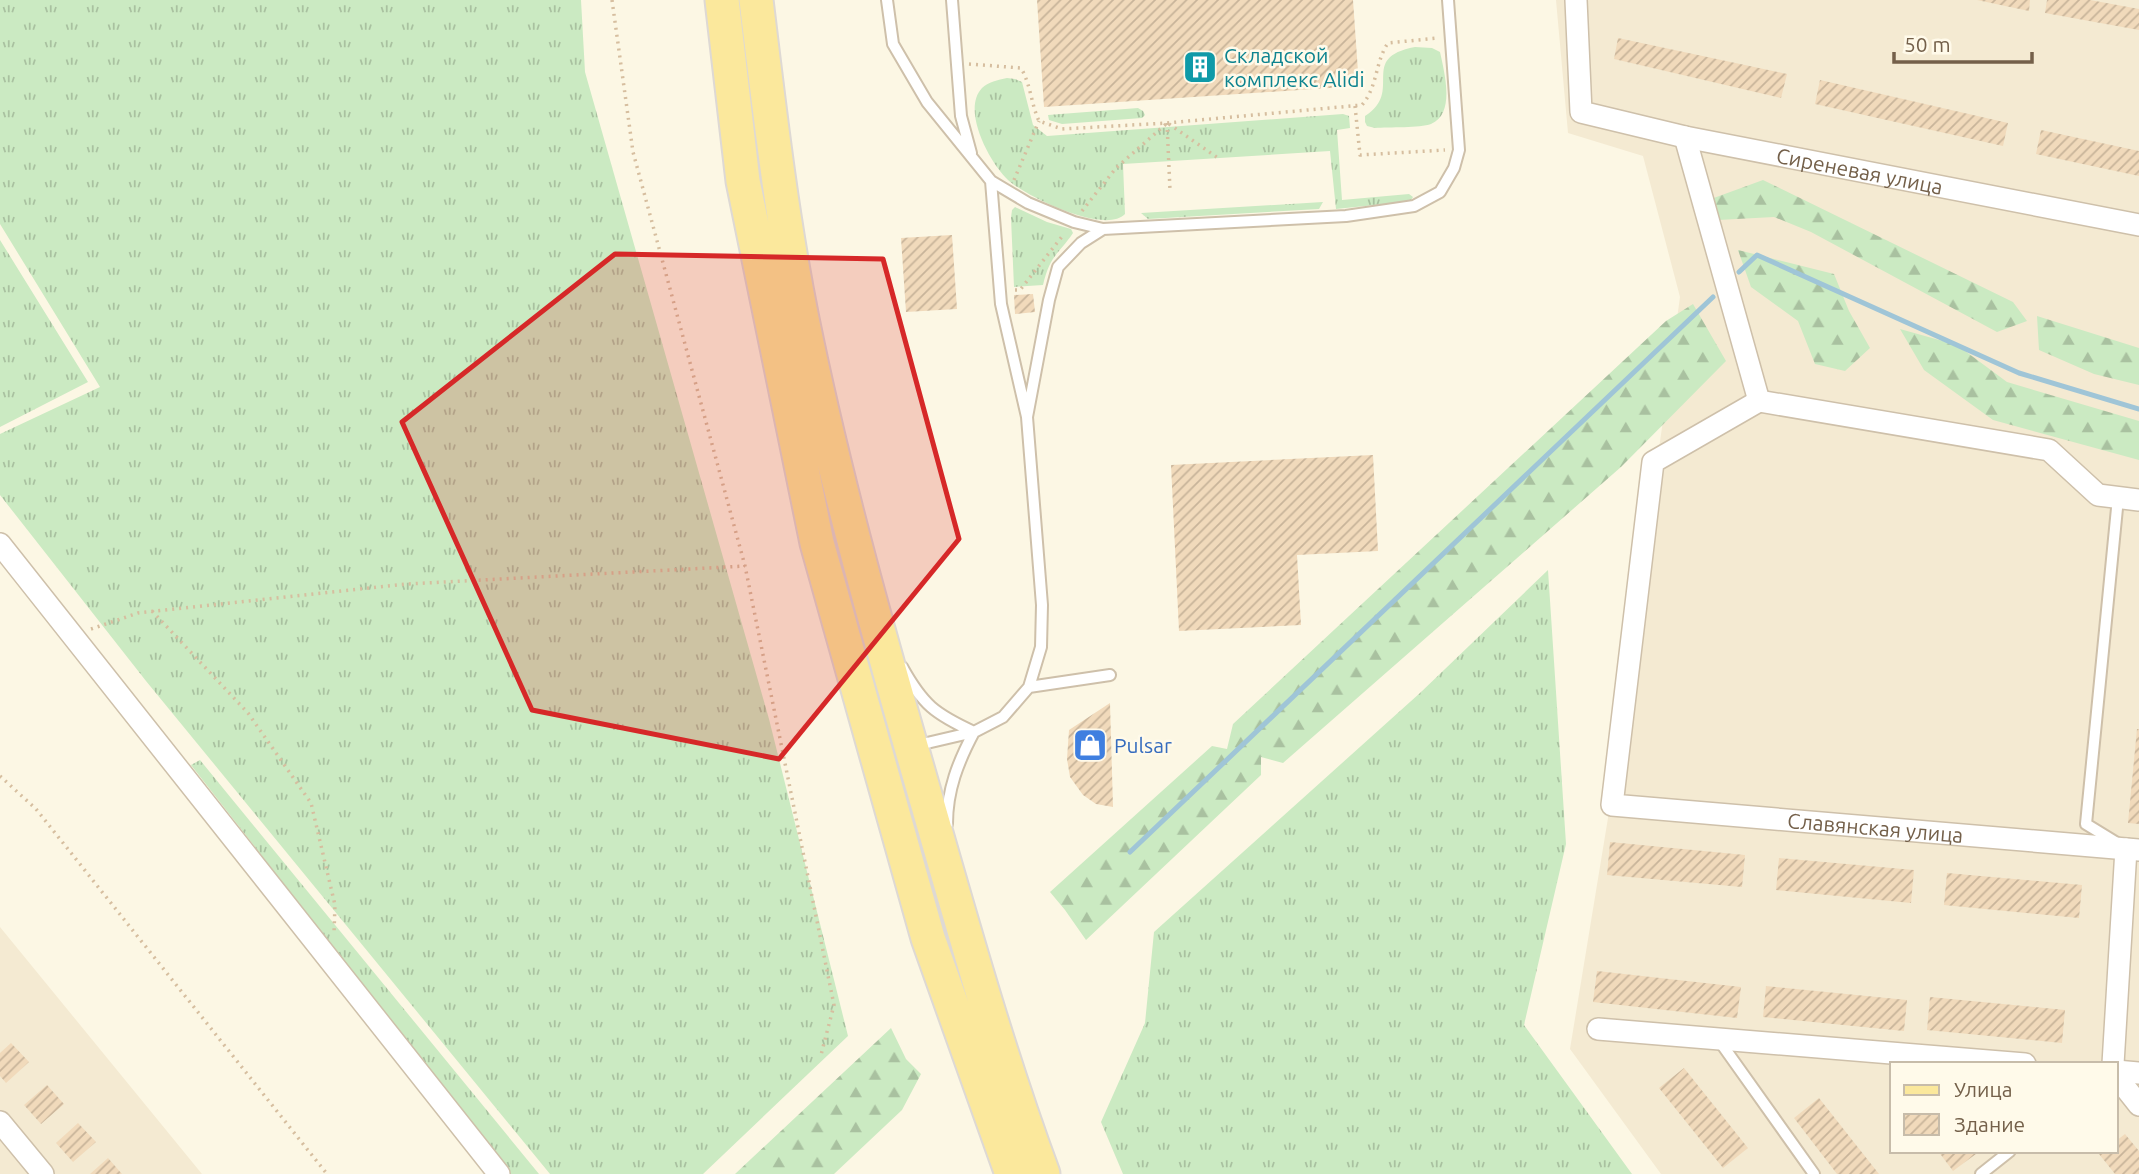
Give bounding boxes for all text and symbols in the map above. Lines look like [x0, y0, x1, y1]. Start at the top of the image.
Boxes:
scale bar [1894, 21, 2032, 65]
text: 50 m [1904, 32, 1951, 56]
place label: Складской комплекс Alidi [1224, 43, 1365, 91]
building icon: Складской комплекс Alidi [1181, 48, 1219, 86]
street label: Сиреневая улица [1774, 143, 1945, 199]
shop icon: Pulsar [1071, 726, 1109, 764]
place label: Pulsar [1114, 733, 1172, 757]
street label: Славянская улица [1786, 808, 1964, 847]
legend [1890, 1062, 2118, 1153]
text: Улица [1954, 1077, 2012, 1101]
text: Здание [1954, 1112, 2025, 1136]

